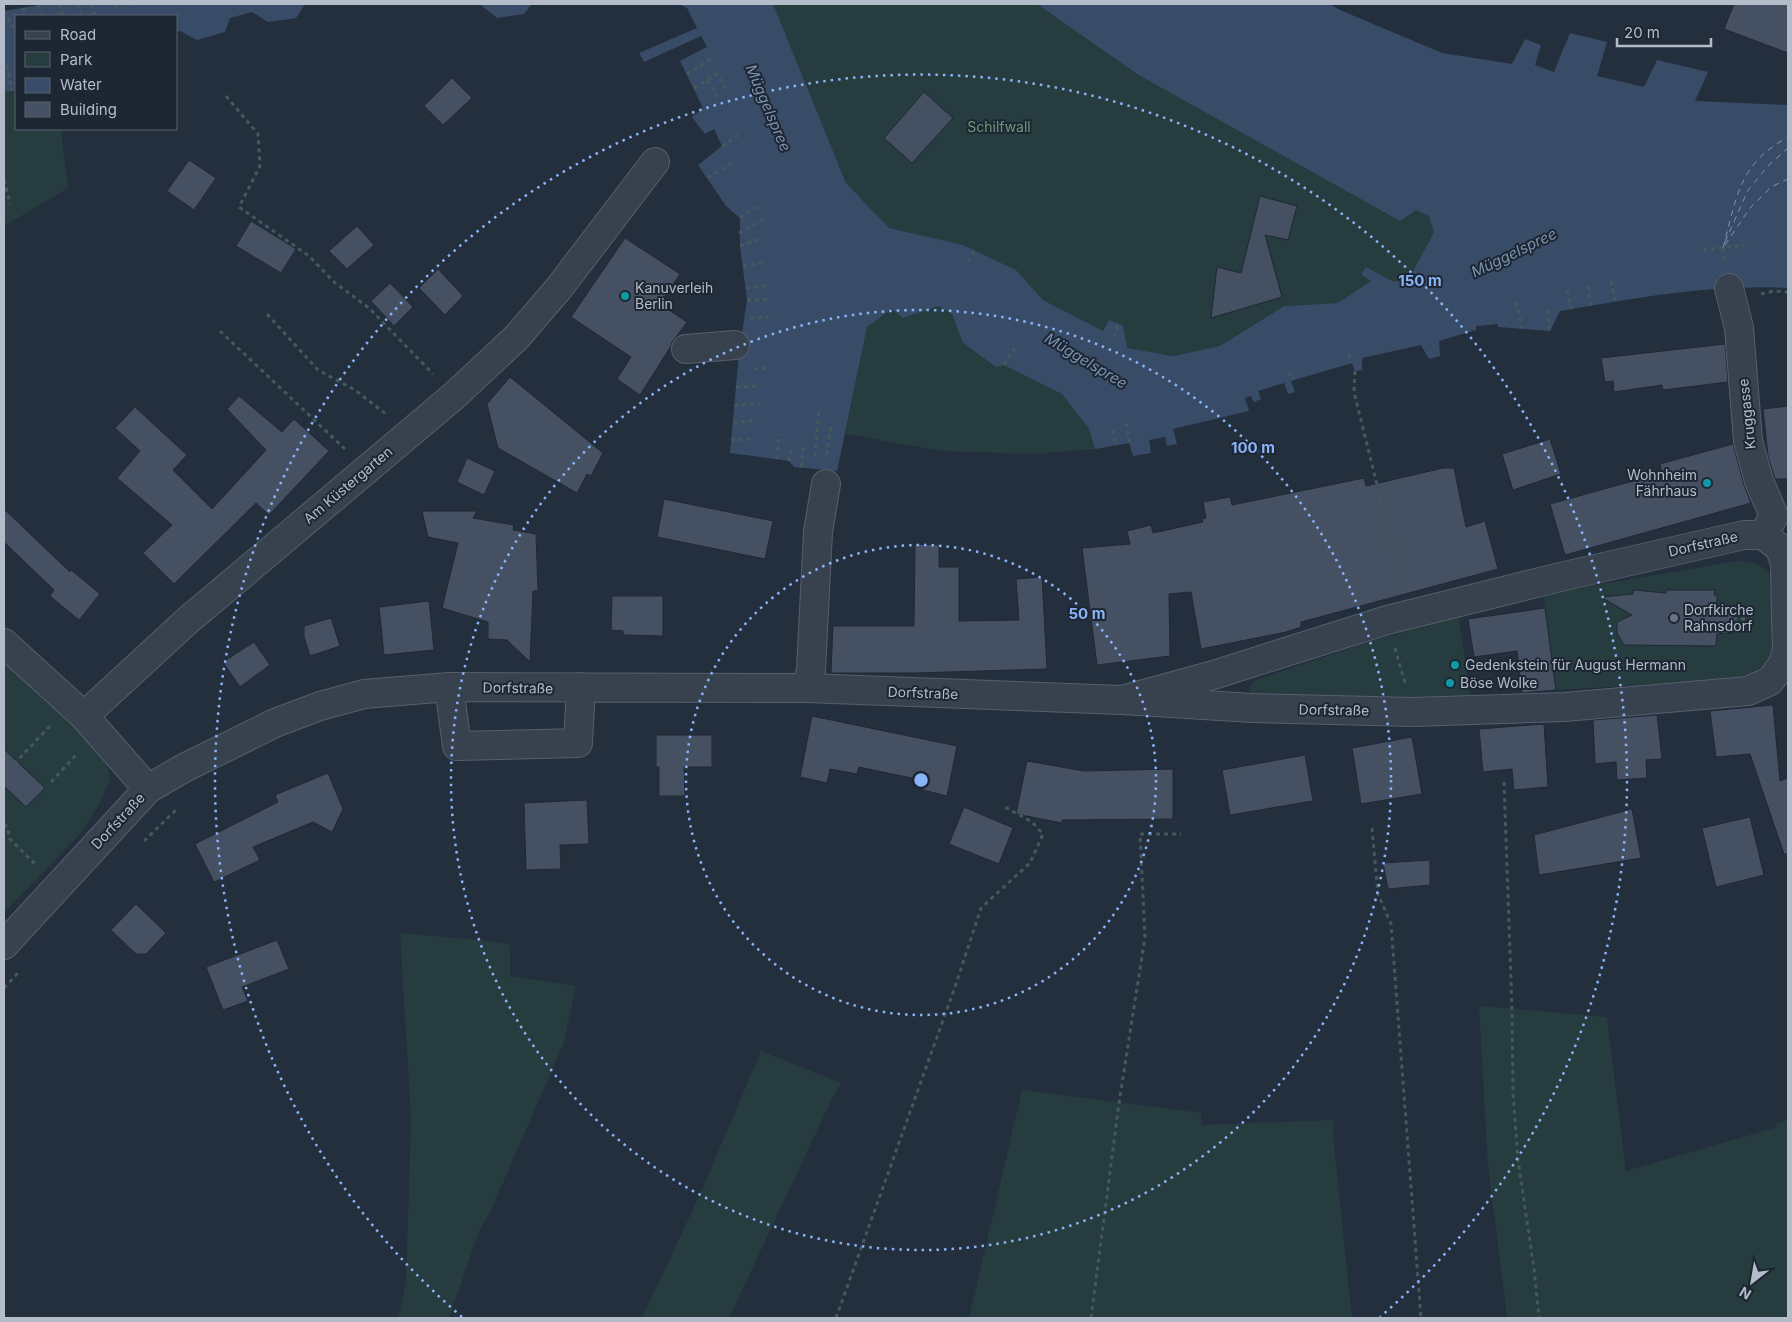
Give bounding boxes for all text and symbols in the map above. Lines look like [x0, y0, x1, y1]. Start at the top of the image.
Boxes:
legend [15, 15, 178, 130]
scale bar [1617, 15, 1711, 47]
text: 20 m [1624, 23, 1660, 42]
text: Road [60, 25, 96, 44]
text: Park [60, 50, 93, 69]
water label: Müggelspree [742, 61, 795, 154]
text: Water [60, 75, 102, 94]
text: Building [60, 100, 117, 119]
park label: Schilfwall [967, 118, 1031, 135]
water label: Müggelspree [1468, 224, 1560, 281]
text: 150 m [1398, 271, 1442, 290]
place label: Kanuverleih Berlin [635, 279, 713, 312]
marker: Kanuverleih Berlin [619, 290, 631, 302]
water label: Müggelspree [1042, 329, 1131, 393]
street label: Kruggasse [1734, 378, 1759, 450]
text: 100 m [1231, 438, 1275, 457]
street label: Am Küstergarten [300, 442, 396, 527]
place label: Wohnheim Fährhaus [1627, 466, 1697, 499]
marker: Wohnheim Fährhaus [1701, 477, 1713, 489]
street label: Dorfstraße [1667, 527, 1739, 560]
place label: Dorfkirche Rahnsdorf [1684, 601, 1754, 634]
text: 50 m [1069, 604, 1105, 623]
marker: Dorfkirche Rahnsdorf [1668, 612, 1680, 624]
place label: Gedenkstein für August Hermann [1465, 656, 1686, 673]
marker: Gedenkstein für August Hermann [1449, 659, 1461, 671]
place label: Böse Wolke [1460, 674, 1537, 691]
marker: Böse Wolke [1444, 677, 1456, 689]
street label: Dorfstraße [482, 678, 554, 697]
street label: Dorfstraße [887, 683, 959, 702]
street label: Dorfstraße [1298, 700, 1370, 719]
centre of rings [912, 771, 930, 789]
street label: Dorfstraße [87, 789, 148, 852]
north arrow [1727, 1257, 1777, 1307]
text: N [1736, 1284, 1754, 1304]

